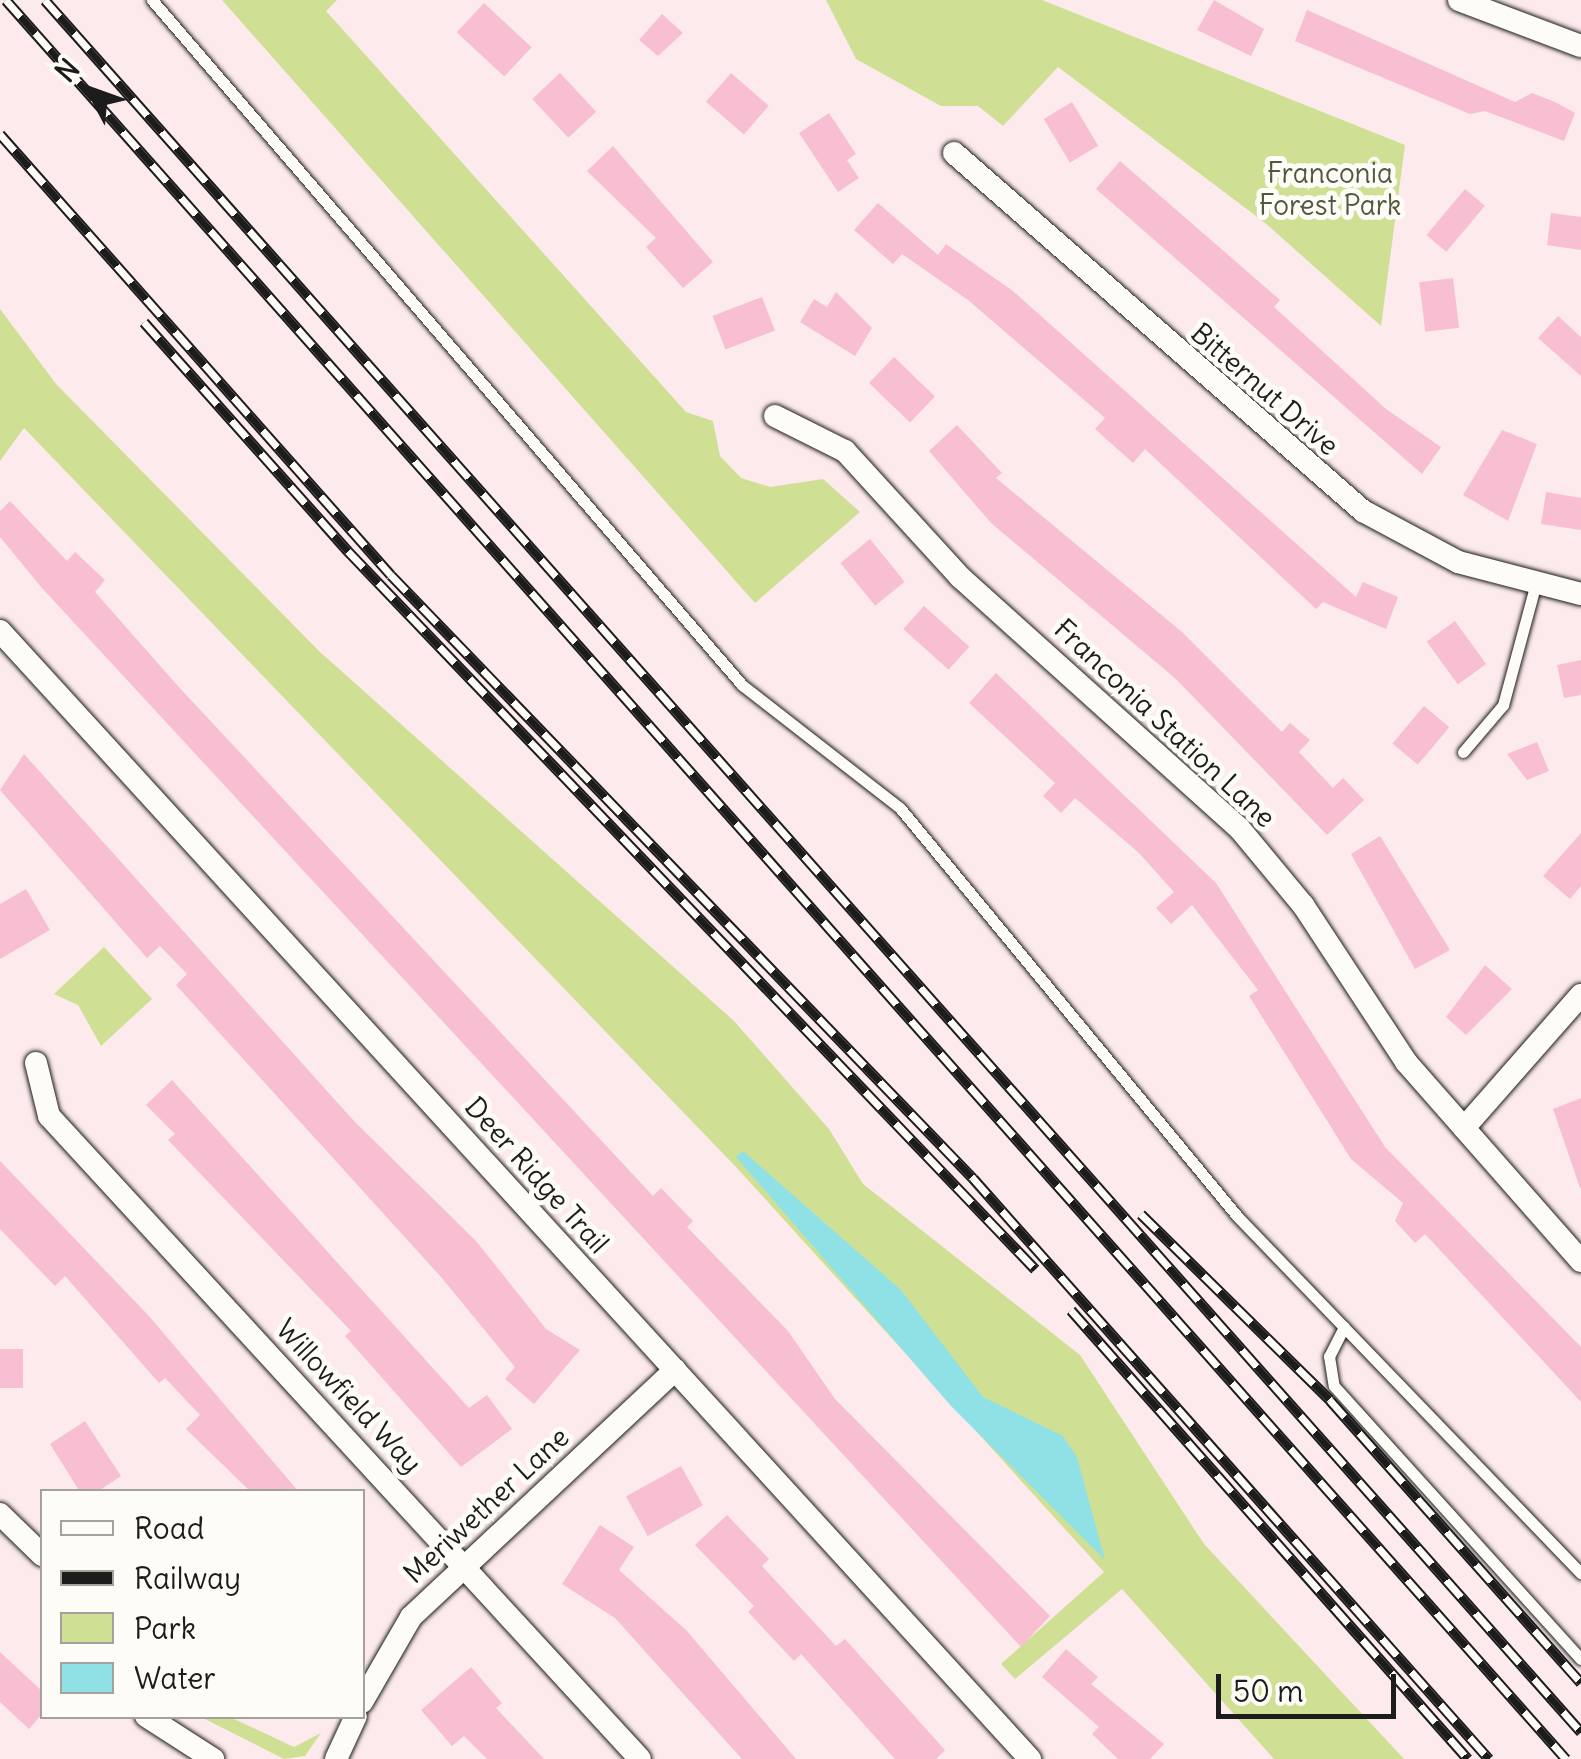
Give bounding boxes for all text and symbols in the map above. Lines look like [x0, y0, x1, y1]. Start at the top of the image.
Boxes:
north arrow [40, 40, 140, 140]
text: N [47, 51, 87, 89]
park label: Franconia Forest Park [1259, 156, 1401, 222]
street label: Bitternut Drive [1184, 316, 1346, 462]
street label: Franconia Station Lane [1047, 612, 1283, 834]
street label: Deer Ridge Trail [458, 1090, 616, 1260]
street label: Willowfield Way [269, 1312, 429, 1480]
street label: Meriwether Lane [396, 1420, 576, 1590]
legend [40, 1489, 365, 1719]
text: Road [134, 1509, 204, 1547]
text: Railway [134, 1559, 241, 1597]
text: Park [134, 1609, 196, 1647]
scale bar [1221, 1654, 1401, 1716]
text: Water [134, 1659, 216, 1697]
text: 50 m [1233, 1672, 1303, 1710]

